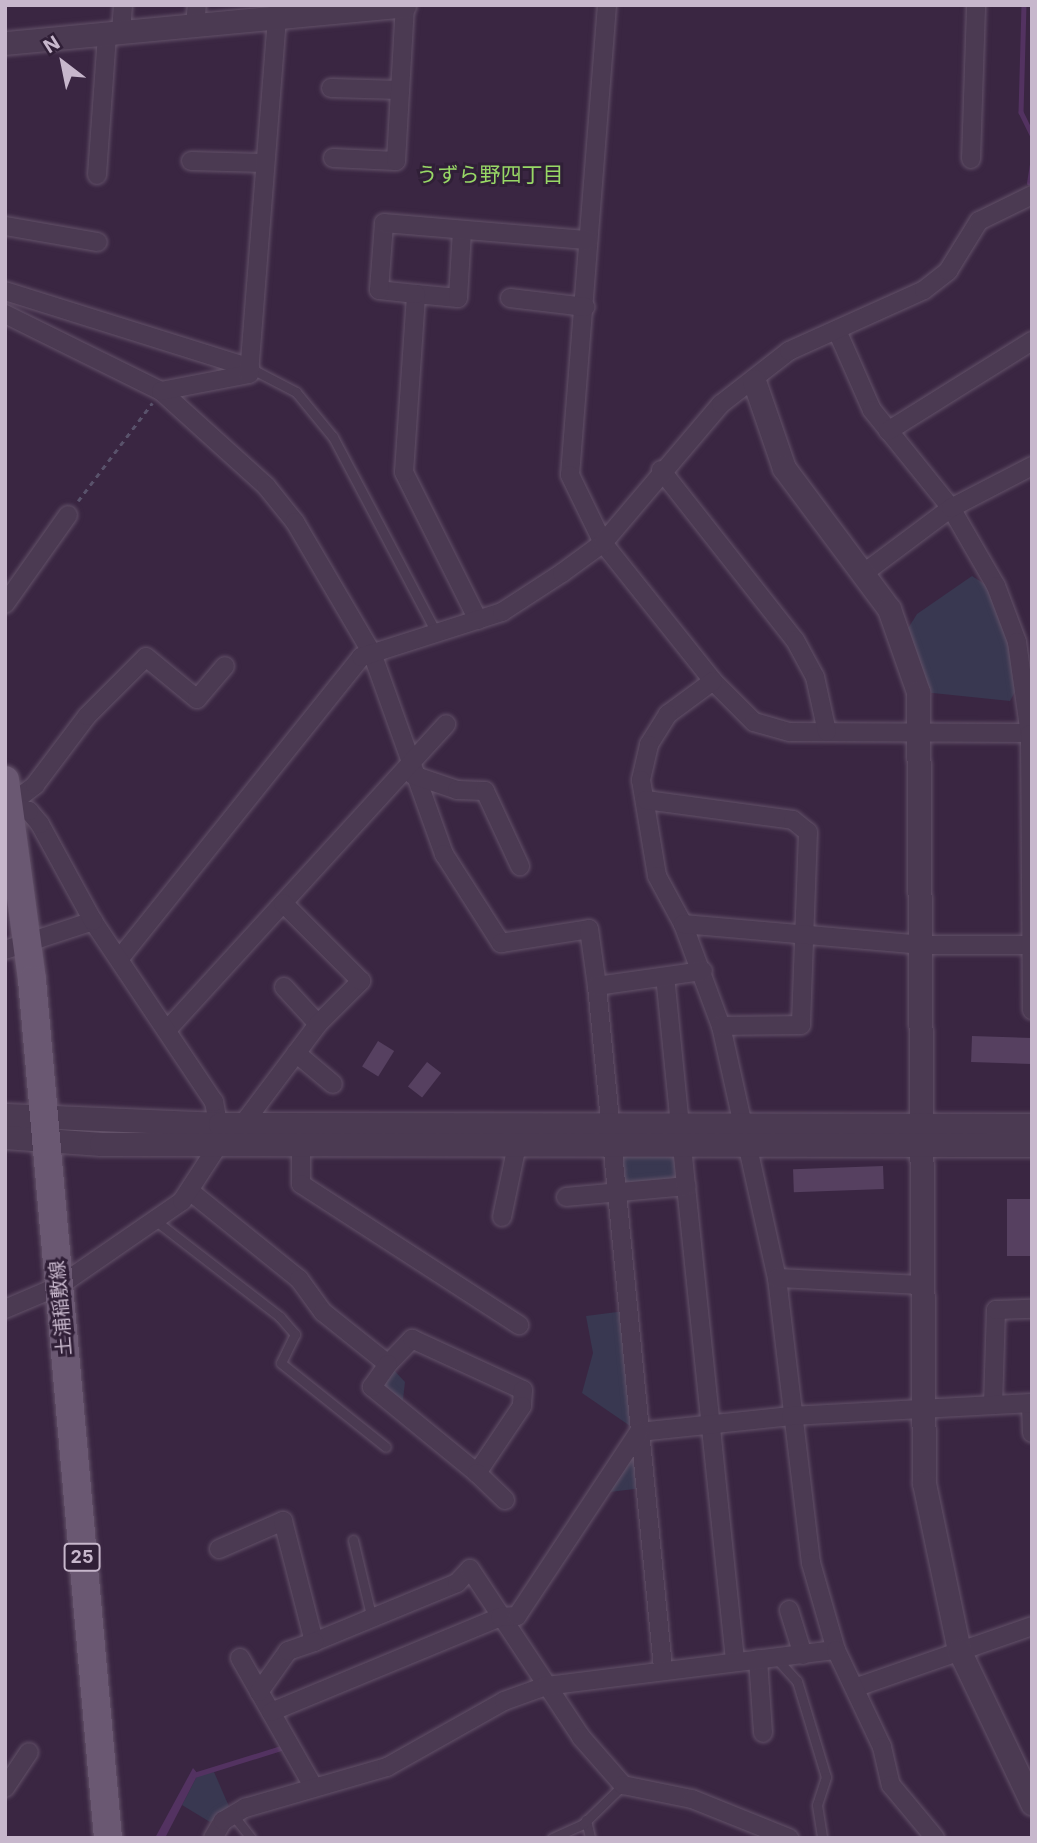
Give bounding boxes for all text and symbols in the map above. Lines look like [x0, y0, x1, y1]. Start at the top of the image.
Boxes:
north arrow [28, 28, 98, 98]
text: N [39, 31, 64, 58]
district label: うずら野四丁目 [417, 162, 563, 188]
street label: 土浦稲敷線 [46, 1260, 76, 1356]
road number: 25 [63, 1542, 101, 1572]

